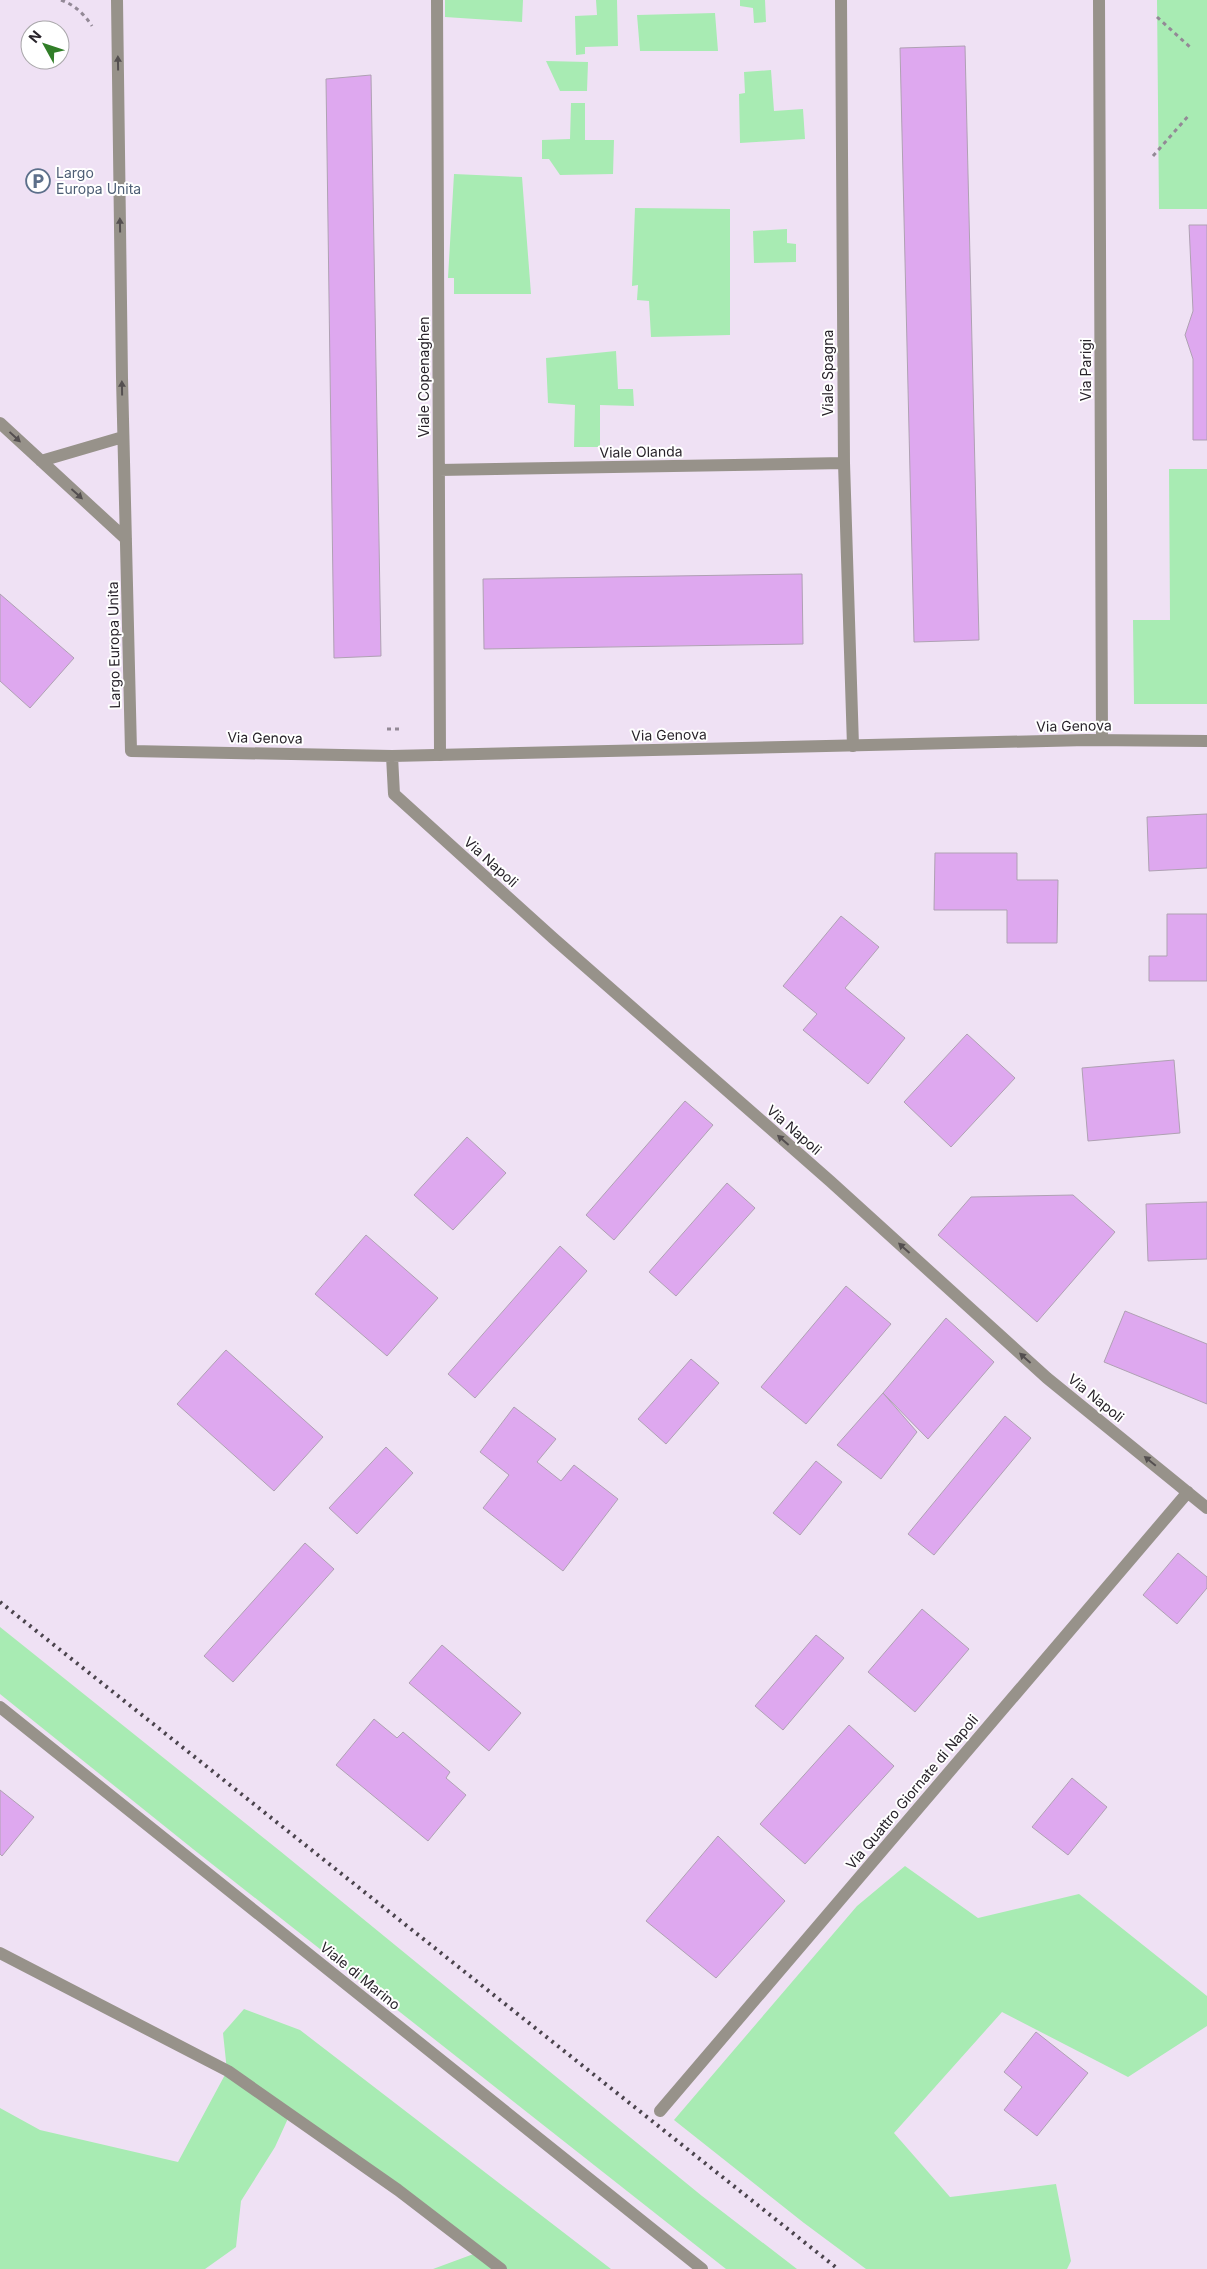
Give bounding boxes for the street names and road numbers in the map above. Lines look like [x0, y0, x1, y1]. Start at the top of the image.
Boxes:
street label: Viale Copenaghen [415, 316, 432, 438]
street label: Viale Spagna [819, 330, 836, 416]
street label: Via Parigi [1077, 339, 1094, 401]
street label: Viale Olanda [599, 442, 683, 461]
street label: Largo Europa Unita [104, 581, 123, 709]
street label: Via Genova [1036, 716, 1112, 735]
street label: Via Genova [631, 725, 707, 744]
street label: Via Genova [227, 728, 303, 747]
street label: Via Napoli [461, 833, 522, 890]
street label: Via Napoli [763, 1101, 825, 1158]
street label: Via Napoli [1065, 1370, 1128, 1425]
street label: Via Quattro Giornate di Napoli [842, 1711, 981, 1872]
street label: Viale di Marino [317, 1938, 404, 2013]

